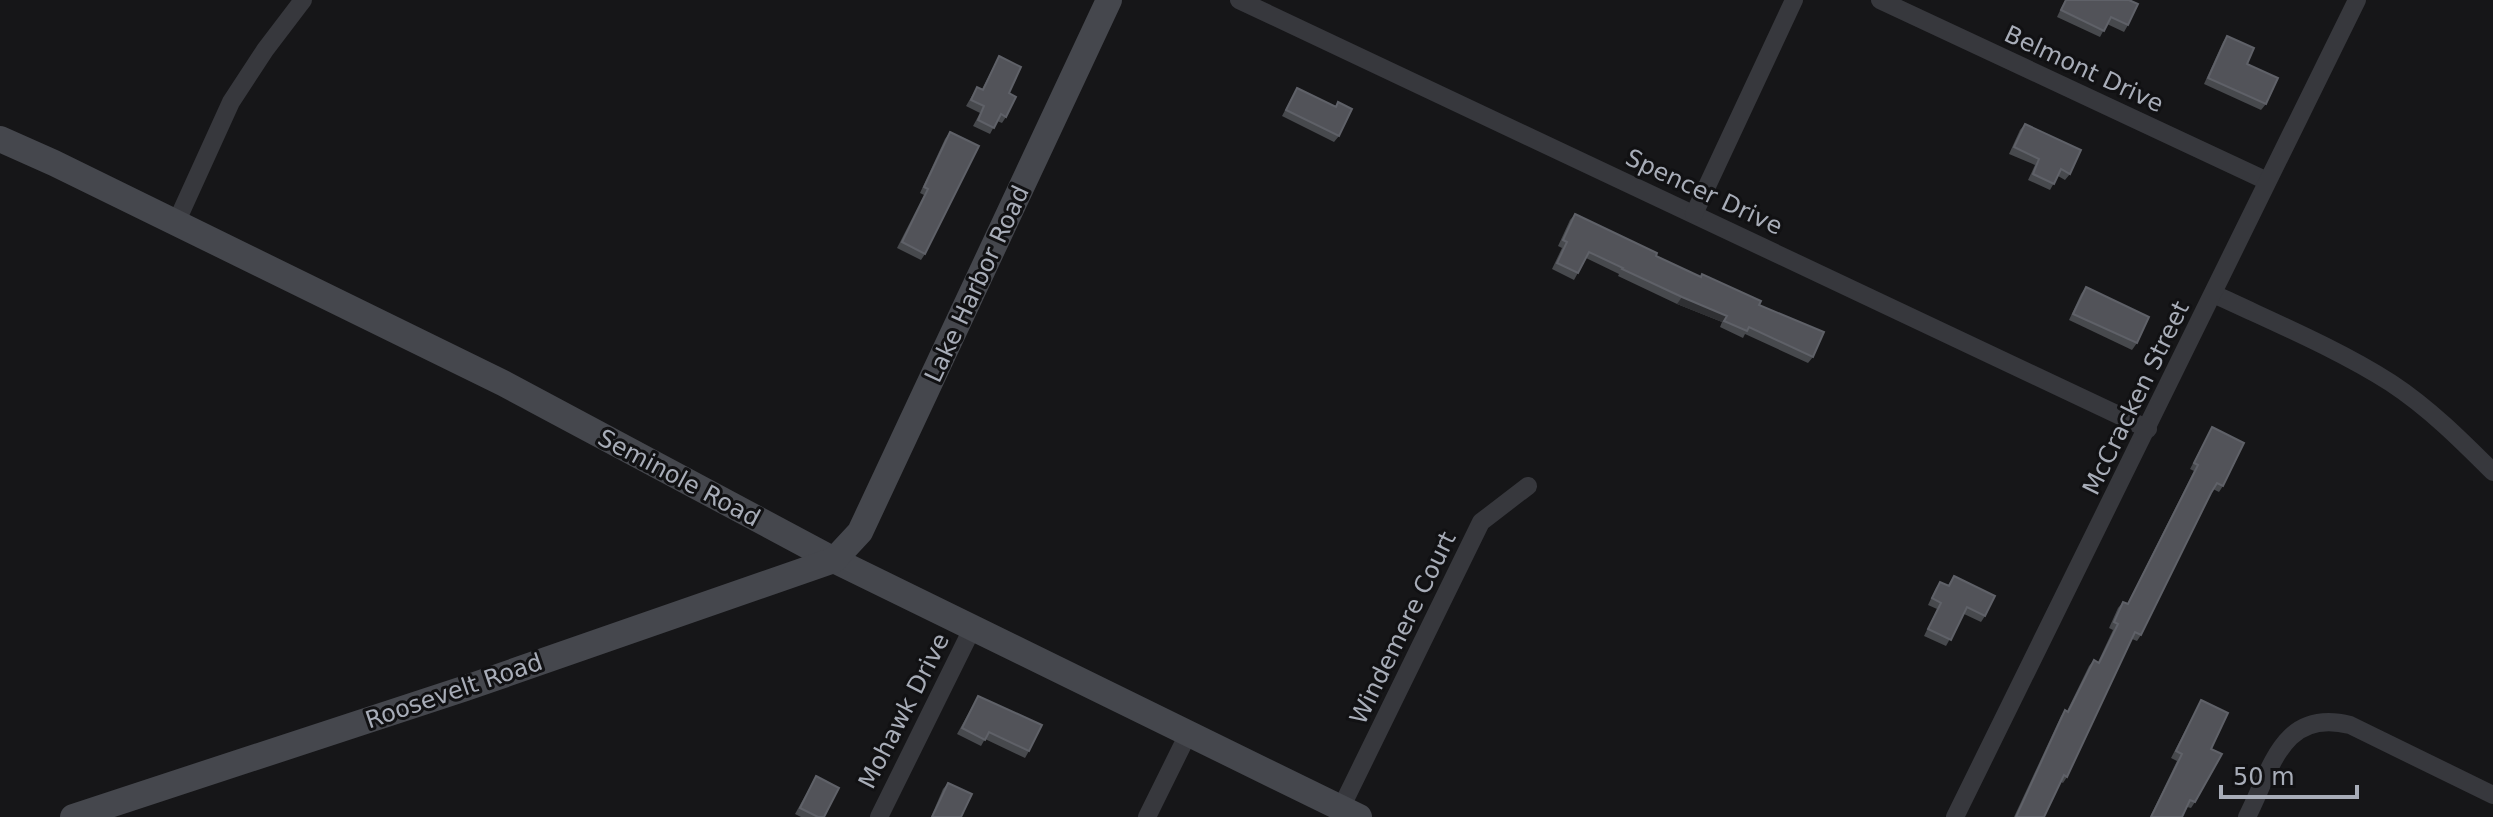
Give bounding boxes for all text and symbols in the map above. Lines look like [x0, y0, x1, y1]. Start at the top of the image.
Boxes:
street label: Belmont Drive [2000, 20, 2168, 118]
street label: Spencer Drive [1621, 143, 1787, 241]
street label: Lake Harbor Road [919, 181, 1035, 387]
street label: McCracken Street [2077, 297, 2195, 499]
street label: Seminole Road [593, 424, 765, 532]
street label: Windemere Court [1344, 527, 1462, 729]
street label: Mohawk Drive [853, 629, 955, 793]
street label: Roosevelt Road [362, 648, 546, 734]
scale bar [2221, 749, 2357, 799]
text: 50 m [2233, 763, 2295, 791]

